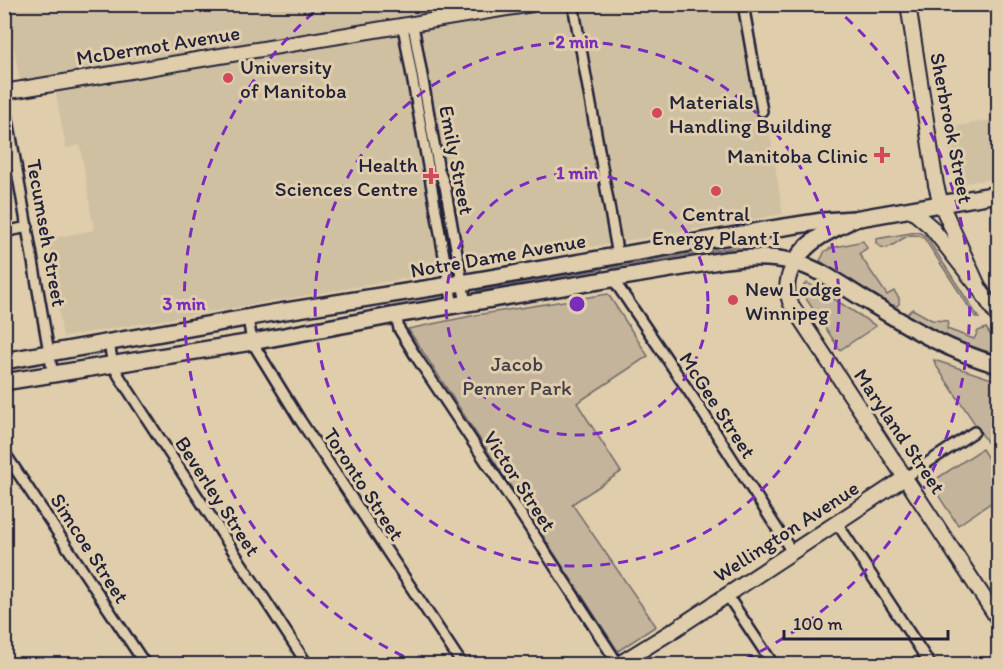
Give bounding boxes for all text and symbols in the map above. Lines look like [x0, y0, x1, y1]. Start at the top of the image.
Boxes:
street label: McDermot Avenue [74, 20, 242, 70]
text: 2 min [556, 31, 599, 53]
street label: Sherbrook Street [925, 51, 979, 206]
place label: University of Manitoba [240, 54, 347, 103]
marker: University of Manitoba [221, 71, 235, 85]
place label: Materials Handling Building [669, 89, 832, 138]
street label: Emily Street [434, 103, 480, 217]
marker: Materials Handling Building [650, 106, 664, 120]
place label: Manitoba Clinic [727, 143, 868, 168]
marker: Manitoba Clinic [873, 146, 891, 164]
place label: Health Sciences Centre [275, 152, 418, 201]
street label: Tecumseh Street [22, 157, 72, 309]
text: 1 min [556, 162, 598, 184]
marker: Health Sciences Centre [422, 167, 440, 185]
marker: Central Energy Plant I [709, 184, 723, 198]
place label: Central Energy Plant I [652, 201, 780, 250]
street label: Notre Dame Avenue [408, 227, 588, 283]
place label: New Lodge Winnipeg [745, 276, 842, 325]
text: 3 min [162, 293, 206, 315]
marker: New Lodge Winnipeg [726, 293, 740, 307]
centre of rings [567, 294, 587, 314]
street label: McGee Street [674, 347, 762, 463]
park label: Jacob Penner Park [462, 351, 572, 400]
street label: Maryland Street [849, 364, 951, 498]
street label: Toronto Street [318, 423, 410, 545]
street label: Victor Street [478, 426, 562, 536]
street label: Beverley Street [170, 431, 266, 561]
street label: Wellington Avenue [709, 475, 863, 587]
street label: Simcoe Street [45, 488, 135, 608]
scale bar [784, 603, 948, 641]
text: 100 m [793, 613, 843, 635]

